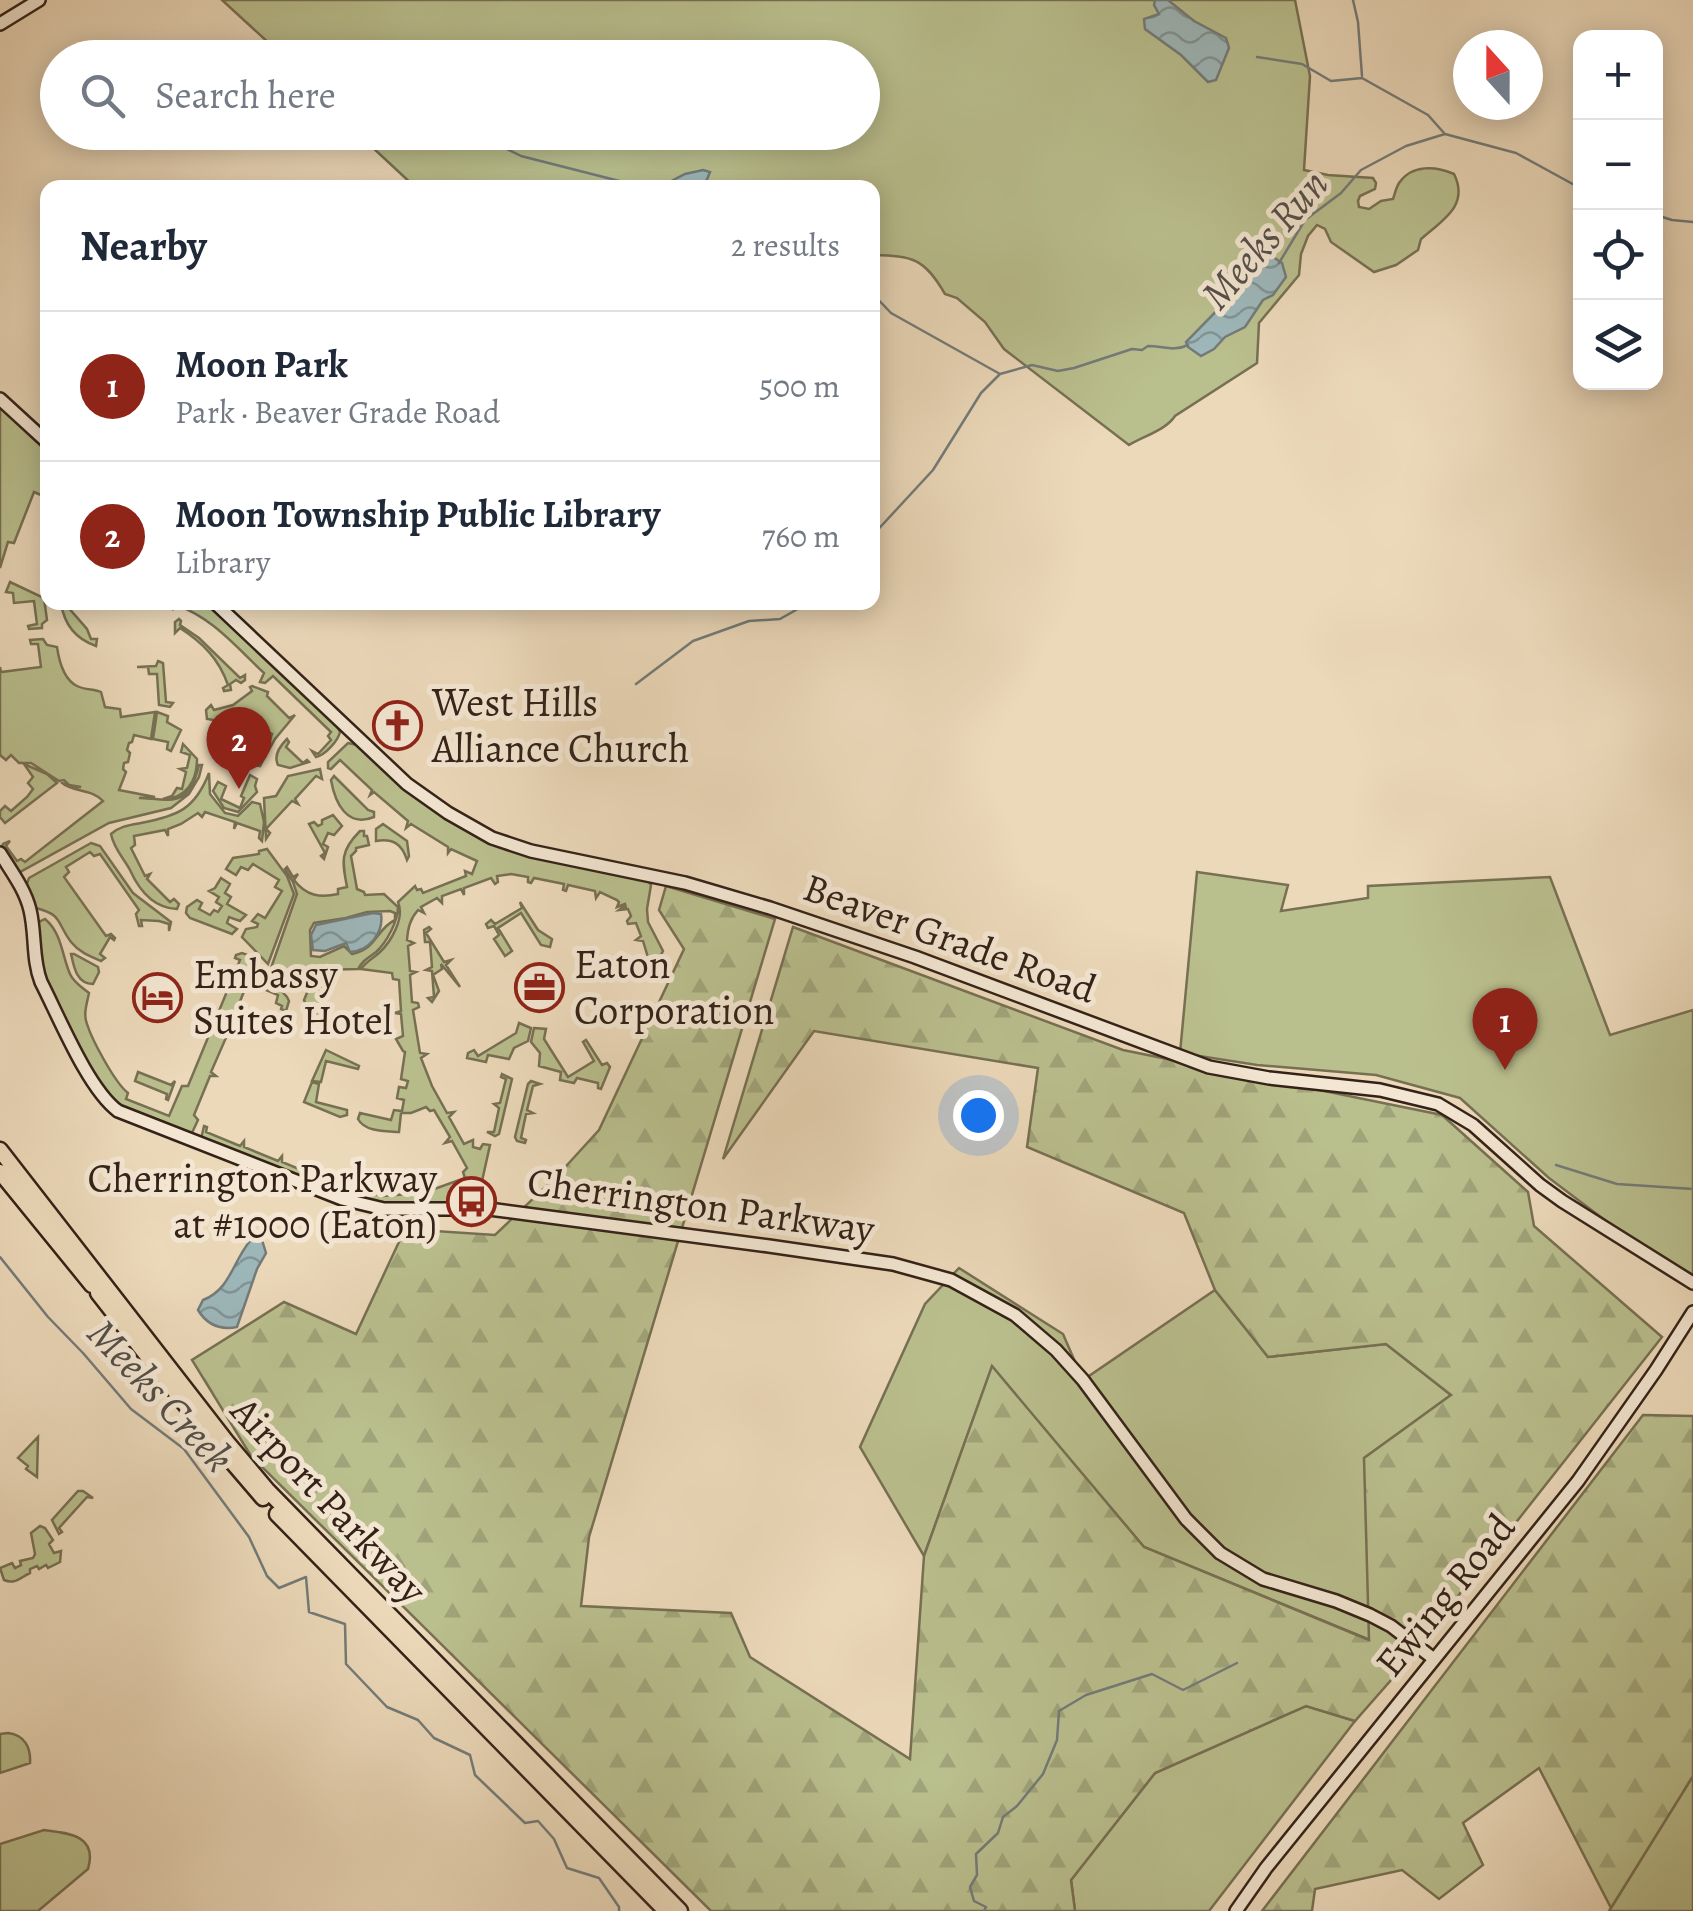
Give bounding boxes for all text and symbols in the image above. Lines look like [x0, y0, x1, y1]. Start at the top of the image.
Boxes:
north arrow [1453, 30, 1543, 120]
map controls [1573, 30, 1663, 390]
button: + [1573, 30, 1663, 120]
search box [40, 40, 880, 150]
icon: search [75, 68, 130, 123]
text: Search here [155, 69, 336, 121]
button: − [1573, 120, 1663, 210]
water label: Meeks Run [1187, 157, 1341, 321]
button: locate [1573, 210, 1663, 300]
text: Nearby [80, 217, 207, 274]
text: 2 results [731, 223, 840, 267]
button: layers [1573, 300, 1663, 390]
text: Moon Park [175, 338, 348, 390]
text: 1 [107, 364, 118, 408]
text: 500 m [759, 364, 840, 408]
text: Park · Beaver Grade Road [175, 390, 500, 434]
text: Moon Township Public Library [175, 488, 660, 540]
text: 2 [105, 514, 120, 558]
text: 760 m [762, 514, 840, 558]
text: Library [175, 540, 270, 584]
place label: West Hills Alliance Church [431, 675, 689, 776]
church icon: West Hills Alliance Church [371, 699, 423, 751]
pin: 2 [206, 706, 272, 789]
street label: Beaver Grade Road [796, 860, 1104, 1017]
place label: Eaton Corporation [574, 937, 774, 1038]
place label: Embassy Suites Hotel [193, 947, 393, 1048]
office icon: Eaton Corporation [513, 961, 565, 1013]
hotel icon: Embassy Suites Hotel [132, 971, 184, 1023]
pin: 1 [1472, 988, 1538, 1070]
your location [953, 1090, 1004, 1141]
place label: Cherrington Parkway at #1000 (Eaton) [87, 1151, 438, 1252]
street label: Cherrington Parkway [524, 1153, 879, 1257]
bus stop icon: Cherrington Parkway at #1000 (Eaton) [446, 1175, 498, 1227]
water label: Meeks Creek [75, 1306, 247, 1484]
street label: Airport Parkway [218, 1384, 440, 1617]
street label: Ewing Road [1362, 1501, 1528, 1688]

